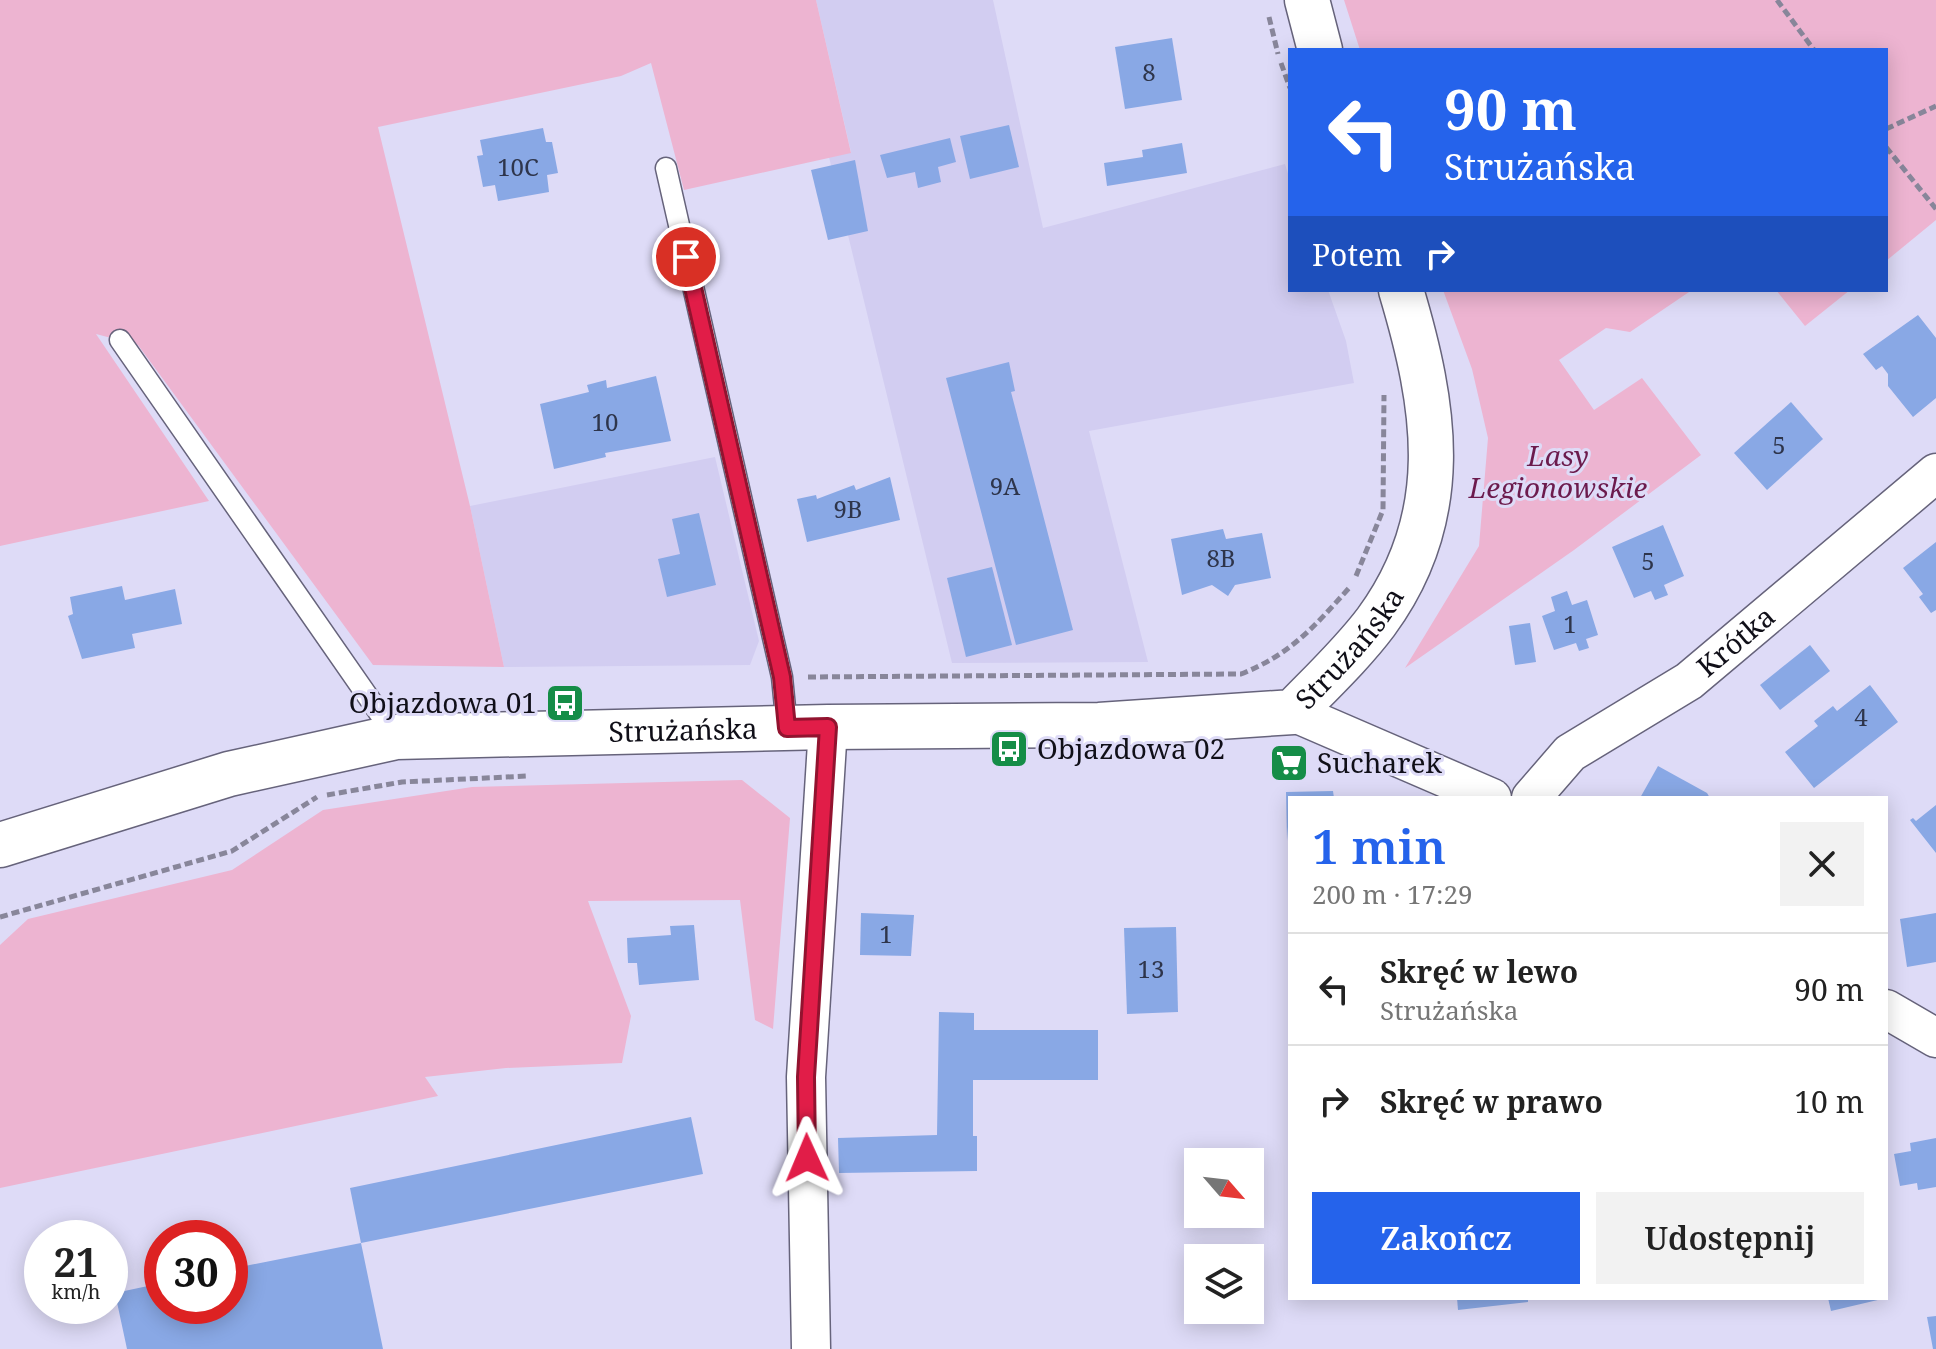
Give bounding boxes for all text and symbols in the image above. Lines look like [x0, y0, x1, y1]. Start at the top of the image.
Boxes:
house number: 8 [1142, 55, 1156, 88]
text: 90 m [1444, 70, 1577, 146]
icon: left [1312, 80, 1416, 184]
text: Strużańska [1444, 142, 1636, 191]
house number: 10C [497, 150, 539, 183]
pin [652, 223, 720, 291]
icon: right [1418, 232, 1462, 276]
text: Potem [1312, 234, 1402, 275]
icon: arrive [664, 235, 708, 279]
house number: 10 [592, 405, 618, 438]
house number: 5 [1772, 428, 1786, 461]
park label: Lasy Legionowskie [1468, 436, 1647, 506]
house number: 9A [990, 469, 1020, 502]
house number: 9B [833, 492, 863, 525]
house number: 8B [1206, 541, 1236, 574]
house number: 5 [1641, 544, 1655, 577]
street label: Strużańska [1286, 580, 1412, 717]
street label: Krótka [1688, 597, 1782, 685]
house number: 1 [1563, 607, 1577, 640]
bus stop icon: Objazdowa 01 [544, 682, 586, 724]
place label: Objazdowa 01 [349, 683, 537, 721]
house number: 4 [1854, 700, 1868, 733]
street label: Strużańska [608, 709, 758, 750]
bus stop icon: Objazdowa 02 [988, 728, 1030, 770]
place label: Objazdowa 02 [1037, 729, 1225, 767]
supermarket icon: Sucharek [1268, 742, 1310, 784]
place label: Sucharek [1317, 743, 1443, 781]
text: 1 min [1312, 813, 1446, 878]
button: close [1780, 822, 1864, 906]
text: 200 m · 17:29 [1312, 876, 1473, 912]
house number: 1 [879, 917, 893, 950]
text: Skręć w lewo [1380, 951, 1578, 992]
house number: 13 [1138, 952, 1164, 985]
icon: left [1312, 967, 1356, 1011]
text: 90 m [1794, 969, 1864, 1010]
text: Strużańska [1380, 992, 1518, 1028]
icon: right [1312, 1079, 1356, 1123]
text: Skręć w prawo [1380, 1081, 1603, 1122]
text: 10 m [1794, 1081, 1864, 1122]
position arrow [765, 1116, 849, 1200]
north arrow [1184, 1148, 1264, 1228]
map controls [1184, 1148, 1264, 1324]
button: Zakończ [1312, 1192, 1580, 1284]
button: Udostępnij [1596, 1192, 1864, 1284]
speed limit sign: 30 [144, 1220, 248, 1324]
text: 21 [53, 1234, 99, 1289]
button: layers [1184, 1244, 1264, 1324]
text: km/h [51, 1278, 101, 1305]

